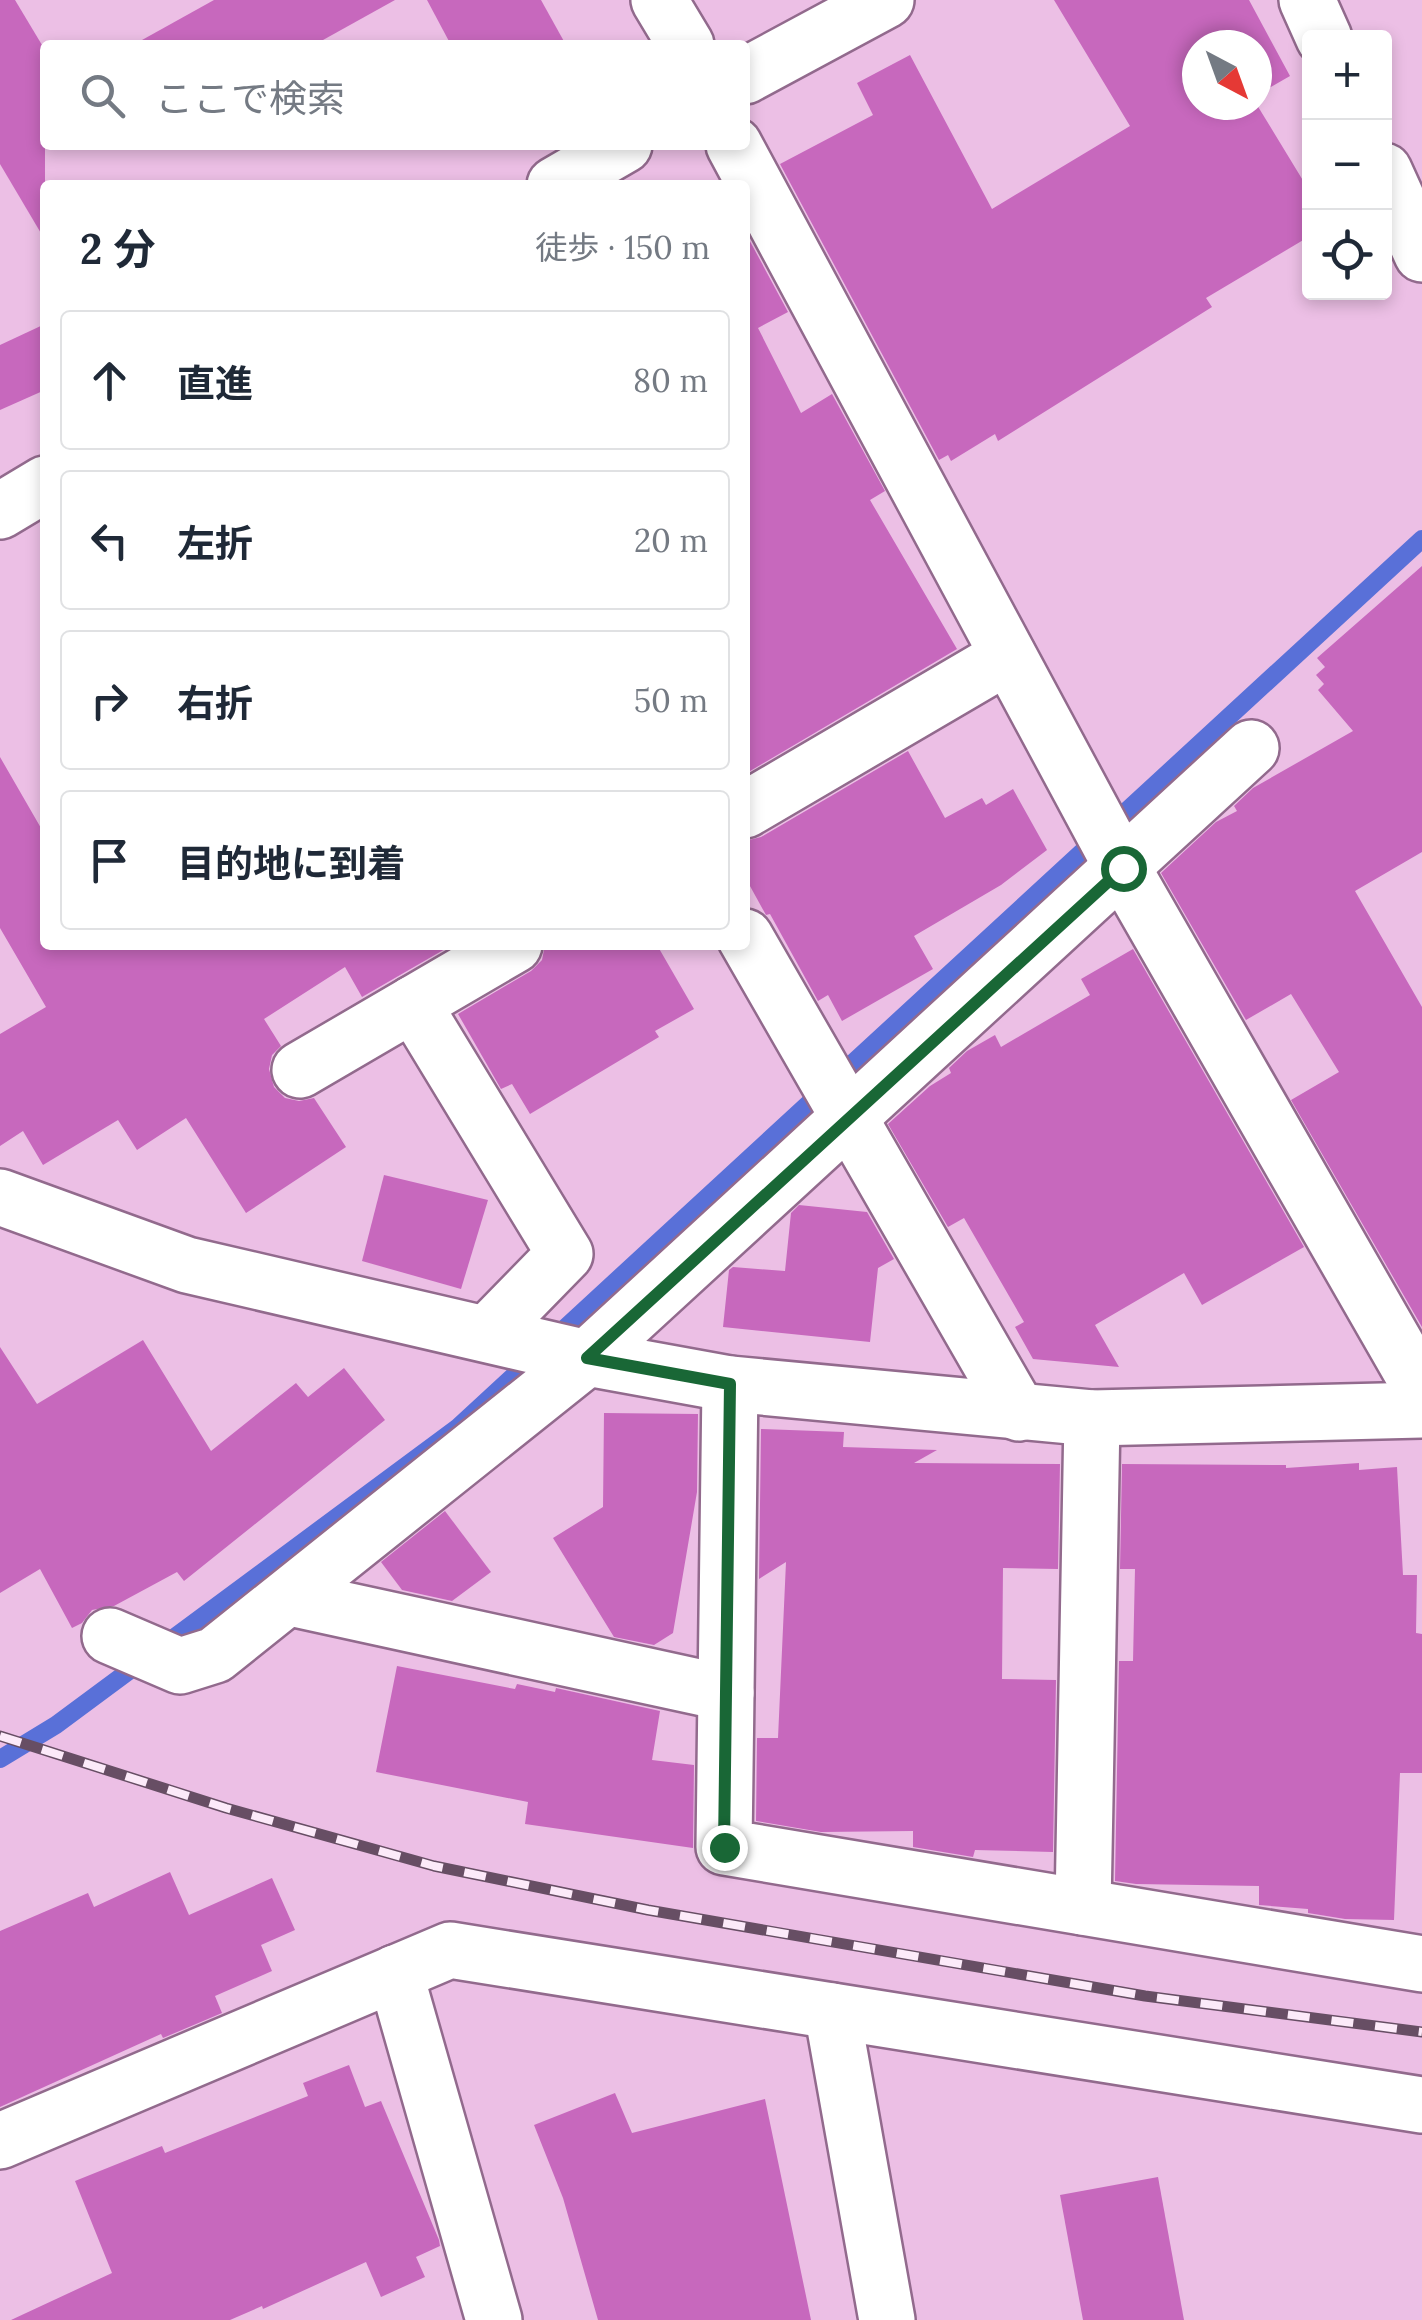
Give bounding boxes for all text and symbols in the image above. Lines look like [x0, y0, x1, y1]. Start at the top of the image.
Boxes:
north arrow [1182, 30, 1272, 120]
map controls [1302, 30, 1392, 300]
button: + [1302, 30, 1392, 120]
search box [40, 40, 750, 150]
icon: search [75, 68, 130, 123]
text: ここで検索 [155, 74, 345, 122]
button: − [1302, 120, 1392, 210]
button: locate [1302, 210, 1392, 300]
text: 2 分 [80, 222, 155, 276]
text: 徒歩 · 150 m [535, 227, 710, 268]
icon: ahead [82, 353, 137, 408]
text: 直進 [177, 359, 253, 407]
text: 80 m [633, 360, 708, 401]
icon: left [82, 513, 137, 568]
text: 左折 [177, 519, 253, 567]
text: 20 m [634, 520, 708, 561]
icon: right [82, 673, 137, 728]
text: 右折 [177, 679, 253, 727]
text: 50 m [634, 680, 708, 721]
icon: arrive [82, 833, 137, 888]
text: 目的地に到着 [177, 839, 405, 887]
route start [1101, 846, 1147, 892]
route end [702, 1825, 748, 1871]

